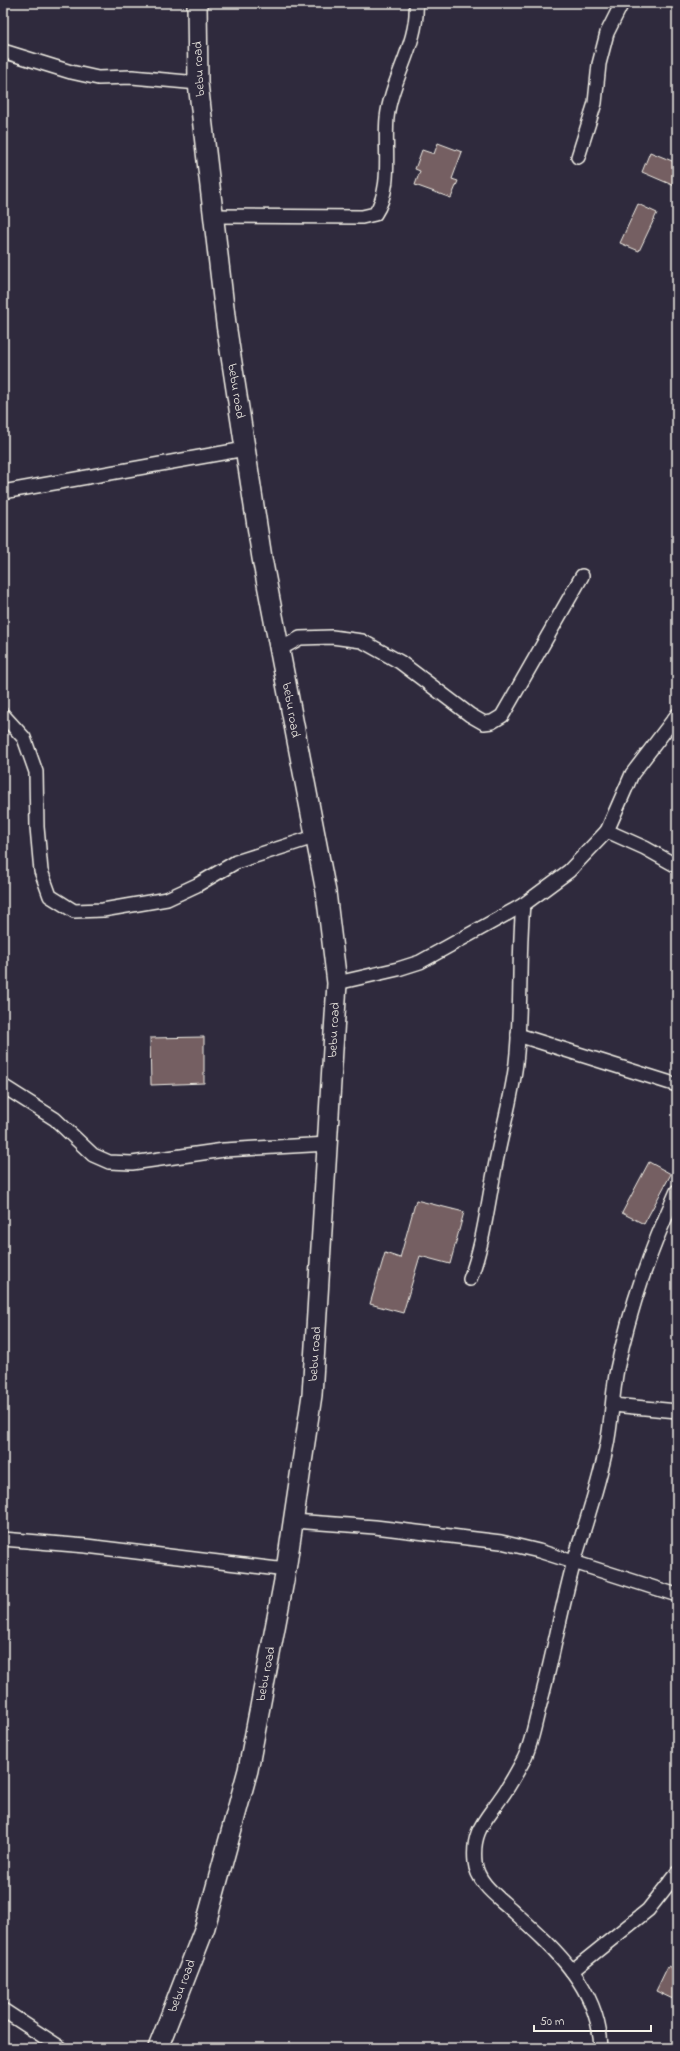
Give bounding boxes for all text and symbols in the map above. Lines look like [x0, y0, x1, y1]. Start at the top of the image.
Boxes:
street label: bebu road [188, 40, 210, 97]
street label: bebu road [222, 362, 250, 420]
street label: bebu road [277, 681, 305, 740]
street label: bebu road [323, 1001, 345, 1058]
street label: bebu road [304, 1325, 326, 1382]
street label: bebu road [251, 1644, 281, 1703]
street label: bebu road [163, 1956, 201, 2015]
scale bar [534, 2007, 651, 2033]
text: 50 m [540, 2013, 564, 2031]

